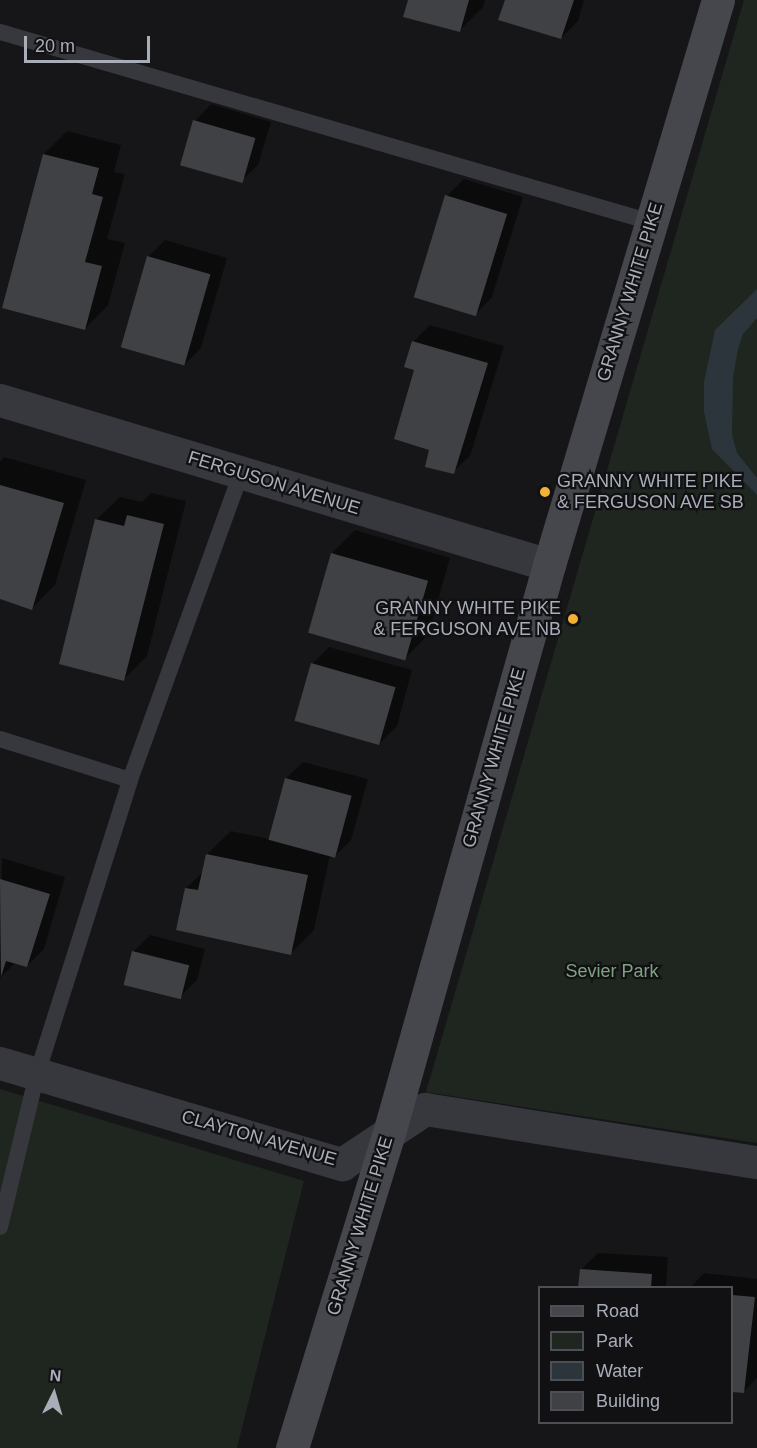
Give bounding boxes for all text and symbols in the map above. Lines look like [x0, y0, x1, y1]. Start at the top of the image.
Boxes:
scale bar [27, 24, 153, 62]
text: 20 m [35, 36, 75, 56]
street label: GRANNY WHITE PIKE [592, 200, 668, 384]
street label: FERGUSON AVENUE [185, 446, 363, 520]
place label: GRANNY WHITE PIKE & FERGUSON AVE SB [557, 471, 745, 514]
marker: GRANNY WHITE PIKE & FERGUSON AVE SB [538, 485, 552, 499]
place label: GRANNY WHITE PIKE & FERGUSON AVE NB [372, 598, 561, 640]
marker: GRANNY WHITE PIKE & FERGUSON AVE NB [566, 612, 580, 626]
street label: GRANNY WHITE PIKE [458, 666, 530, 850]
park label: Sevier Park [565, 960, 659, 982]
street label: CLAYTON AVENUE [179, 1105, 339, 1171]
street label: GRANNY WHITE PIKE [322, 1134, 398, 1318]
legend [538, 1286, 733, 1424]
text: Road [596, 1301, 639, 1321]
text: Park [596, 1331, 633, 1351]
text: Water [596, 1361, 643, 1381]
north arrow [24, 1364, 84, 1424]
text: N [49, 1367, 62, 1385]
text: Building [596, 1391, 660, 1411]

